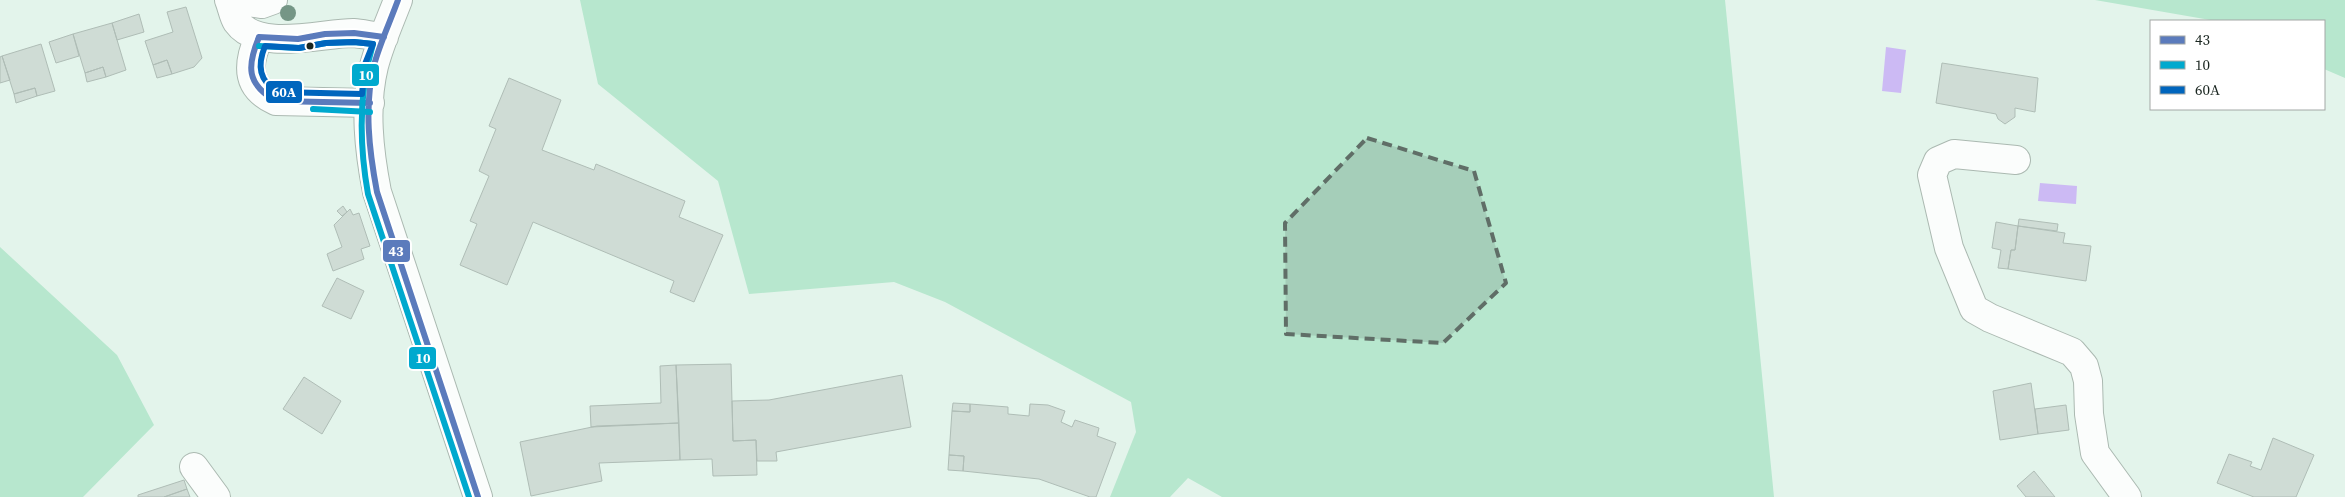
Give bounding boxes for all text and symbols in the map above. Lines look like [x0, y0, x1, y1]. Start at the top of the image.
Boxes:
legend [2150, 20, 2325, 110]
text: 43 [2195, 29, 2210, 50]
unlabelled marker [305, 41, 315, 51]
text: 10 [2195, 54, 2210, 75]
line badge: 10 [351, 63, 380, 87]
text: 10 [358, 65, 374, 85]
text: 60A [2195, 79, 2220, 100]
line badge: 60A [265, 80, 303, 104]
text: 60A [272, 82, 297, 102]
line badge: 43 [382, 239, 411, 263]
text: 43 [388, 241, 404, 261]
line badge: 10 [408, 346, 437, 370]
text: 10 [415, 348, 431, 368]

